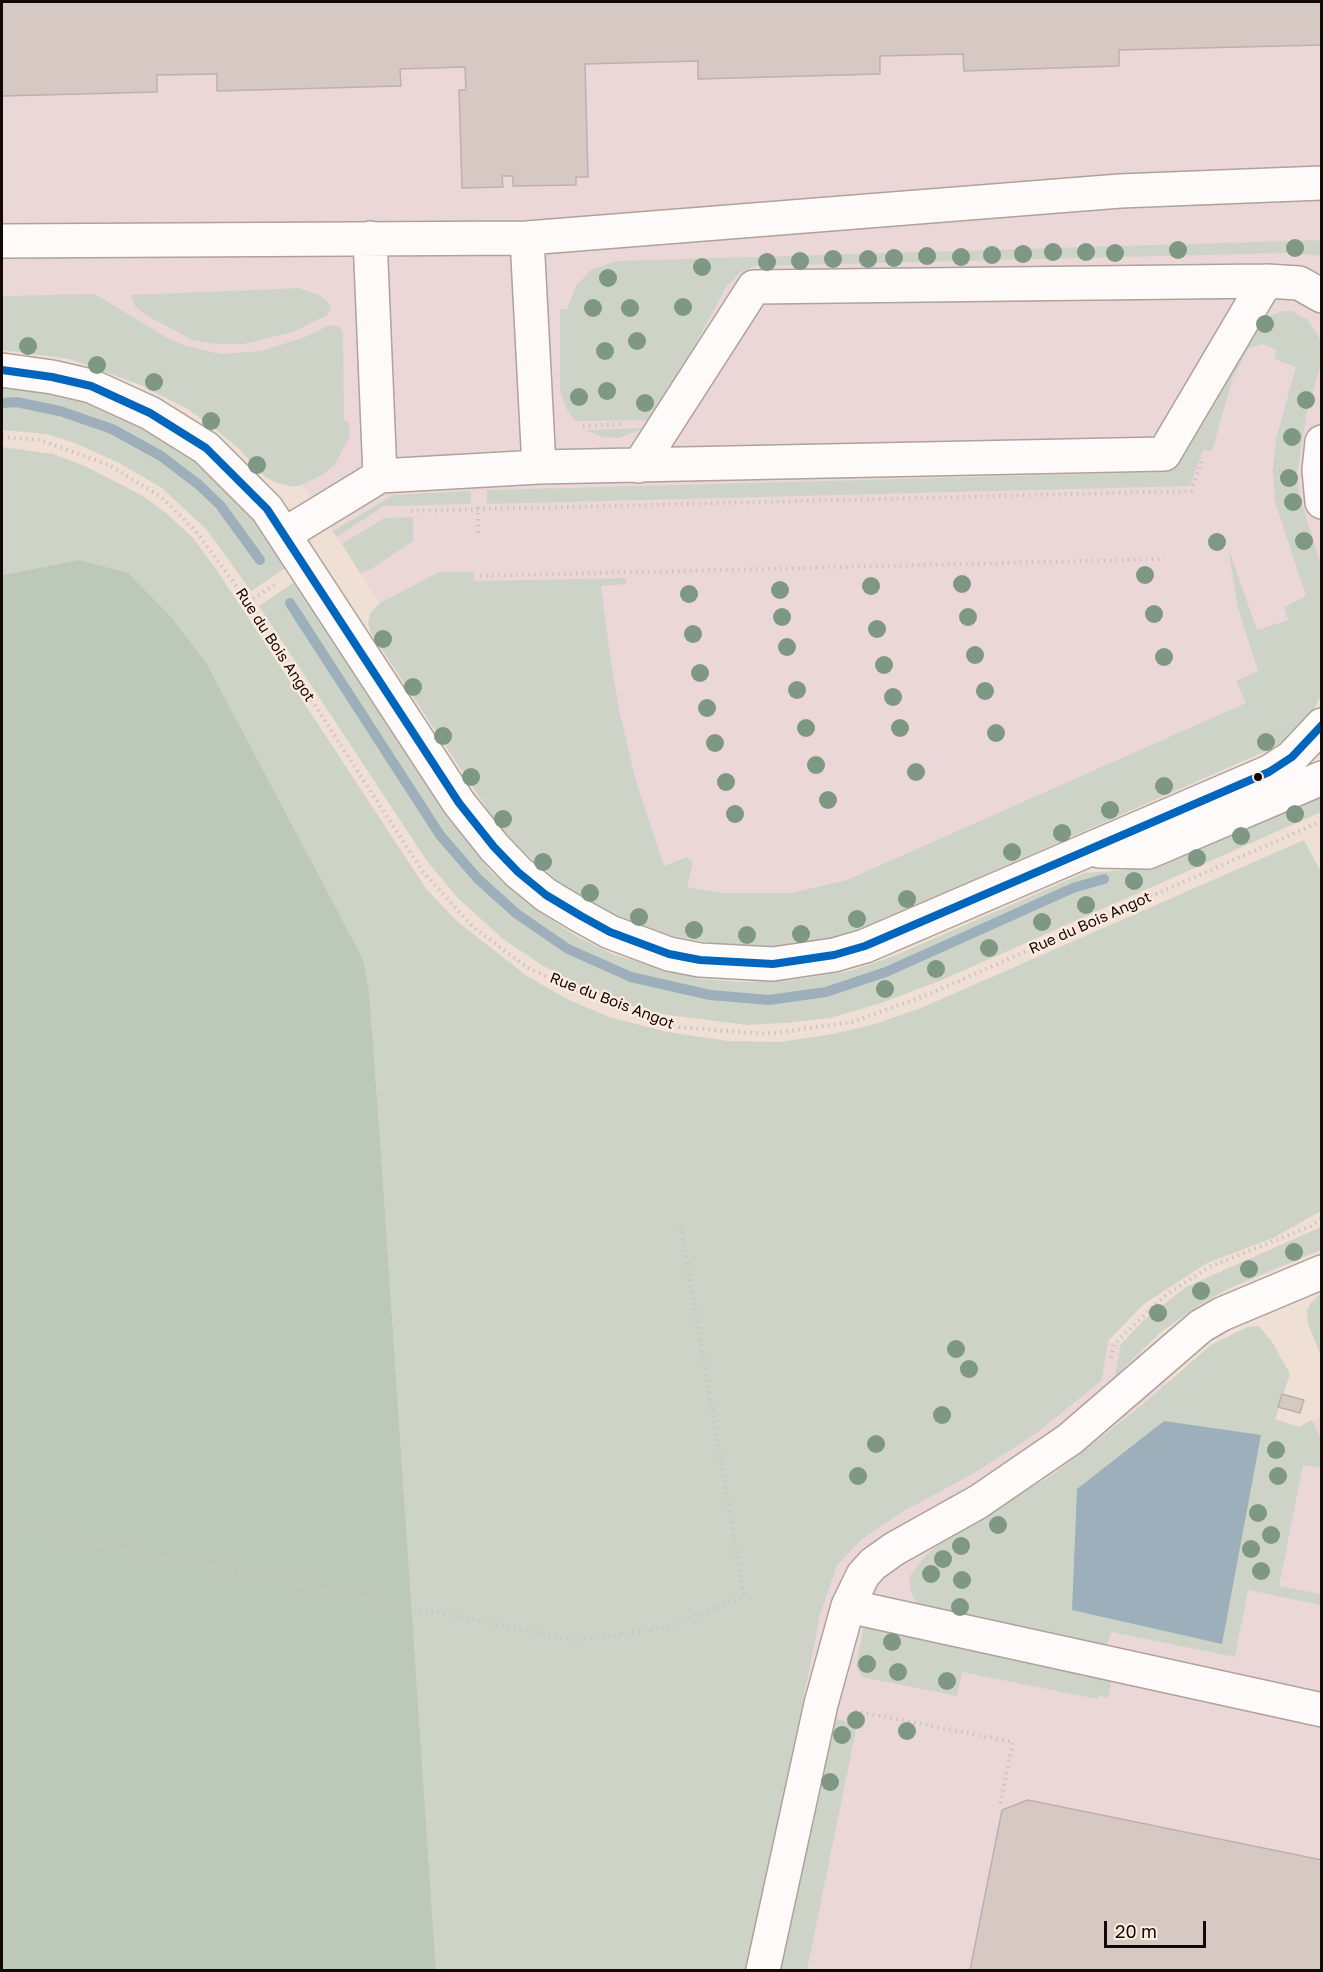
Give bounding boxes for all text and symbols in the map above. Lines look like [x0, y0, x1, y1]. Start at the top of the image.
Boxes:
street label: Rue du Bois Angot [232, 585, 318, 705]
unlabelled marker [1252, 771, 1264, 783]
street label: Rue du Bois Angot [1026, 888, 1154, 958]
street label: Rue du Bois Angot [547, 969, 677, 1033]
scale bar [1107, 1909, 1209, 1947]
text: 20 m [1115, 1920, 1157, 1942]

